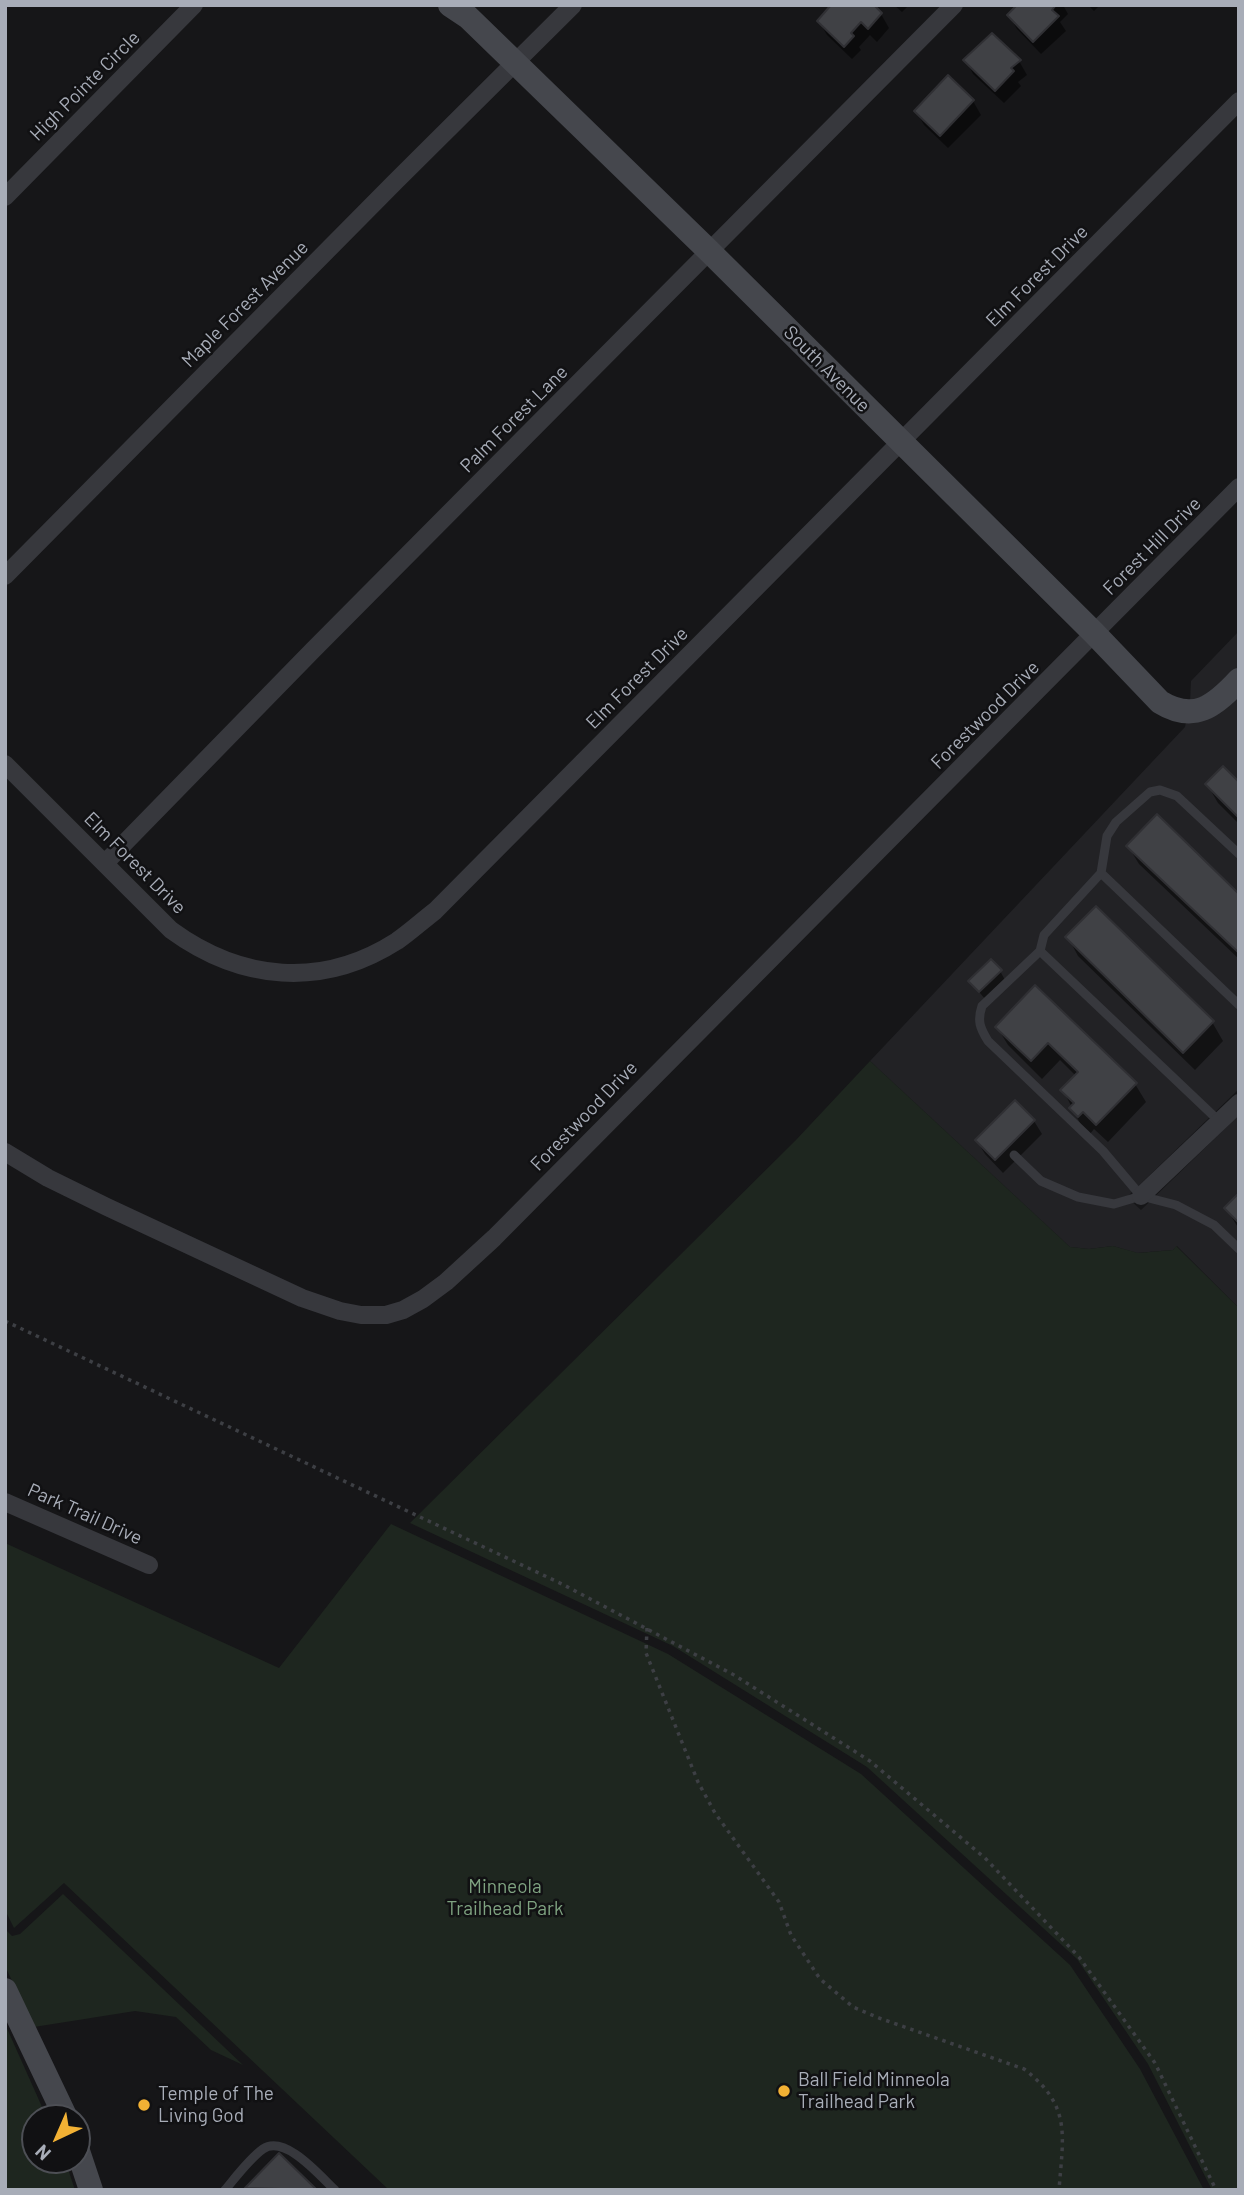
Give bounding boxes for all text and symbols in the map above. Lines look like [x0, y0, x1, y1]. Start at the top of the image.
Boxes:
street label: High Pointe Circle [25, 26, 145, 146]
street label: Elm Forest Drive [981, 220, 1093, 332]
street label: Maple Forest Avenue [177, 236, 313, 372]
street label: South Avenue [779, 321, 875, 417]
street label: Palm Forest Lane [456, 361, 572, 477]
street label: Forest Hill Drive [1098, 492, 1206, 600]
street label: Elm Forest Drive [581, 622, 693, 734]
street label: Forestwood Drive [926, 656, 1044, 774]
street label: Elm Forest Drive [79, 807, 191, 919]
street label: Forestwood Drive [526, 1056, 642, 1176]
street label: Park Trail Drive [24, 1479, 146, 1549]
park label: Minneola Trailhead Park [447, 1876, 563, 1920]
place label: Ball Field Minneola Trailhead Park [798, 2069, 950, 2113]
place label: Temple of The Living God [158, 2083, 274, 2127]
marker: Ball Field Minneola Trailhead Park [776, 2083, 792, 2099]
marker: Temple of The Living God [136, 2097, 152, 2113]
north arrow [21, 2104, 91, 2174]
text: N [30, 2140, 55, 2166]

